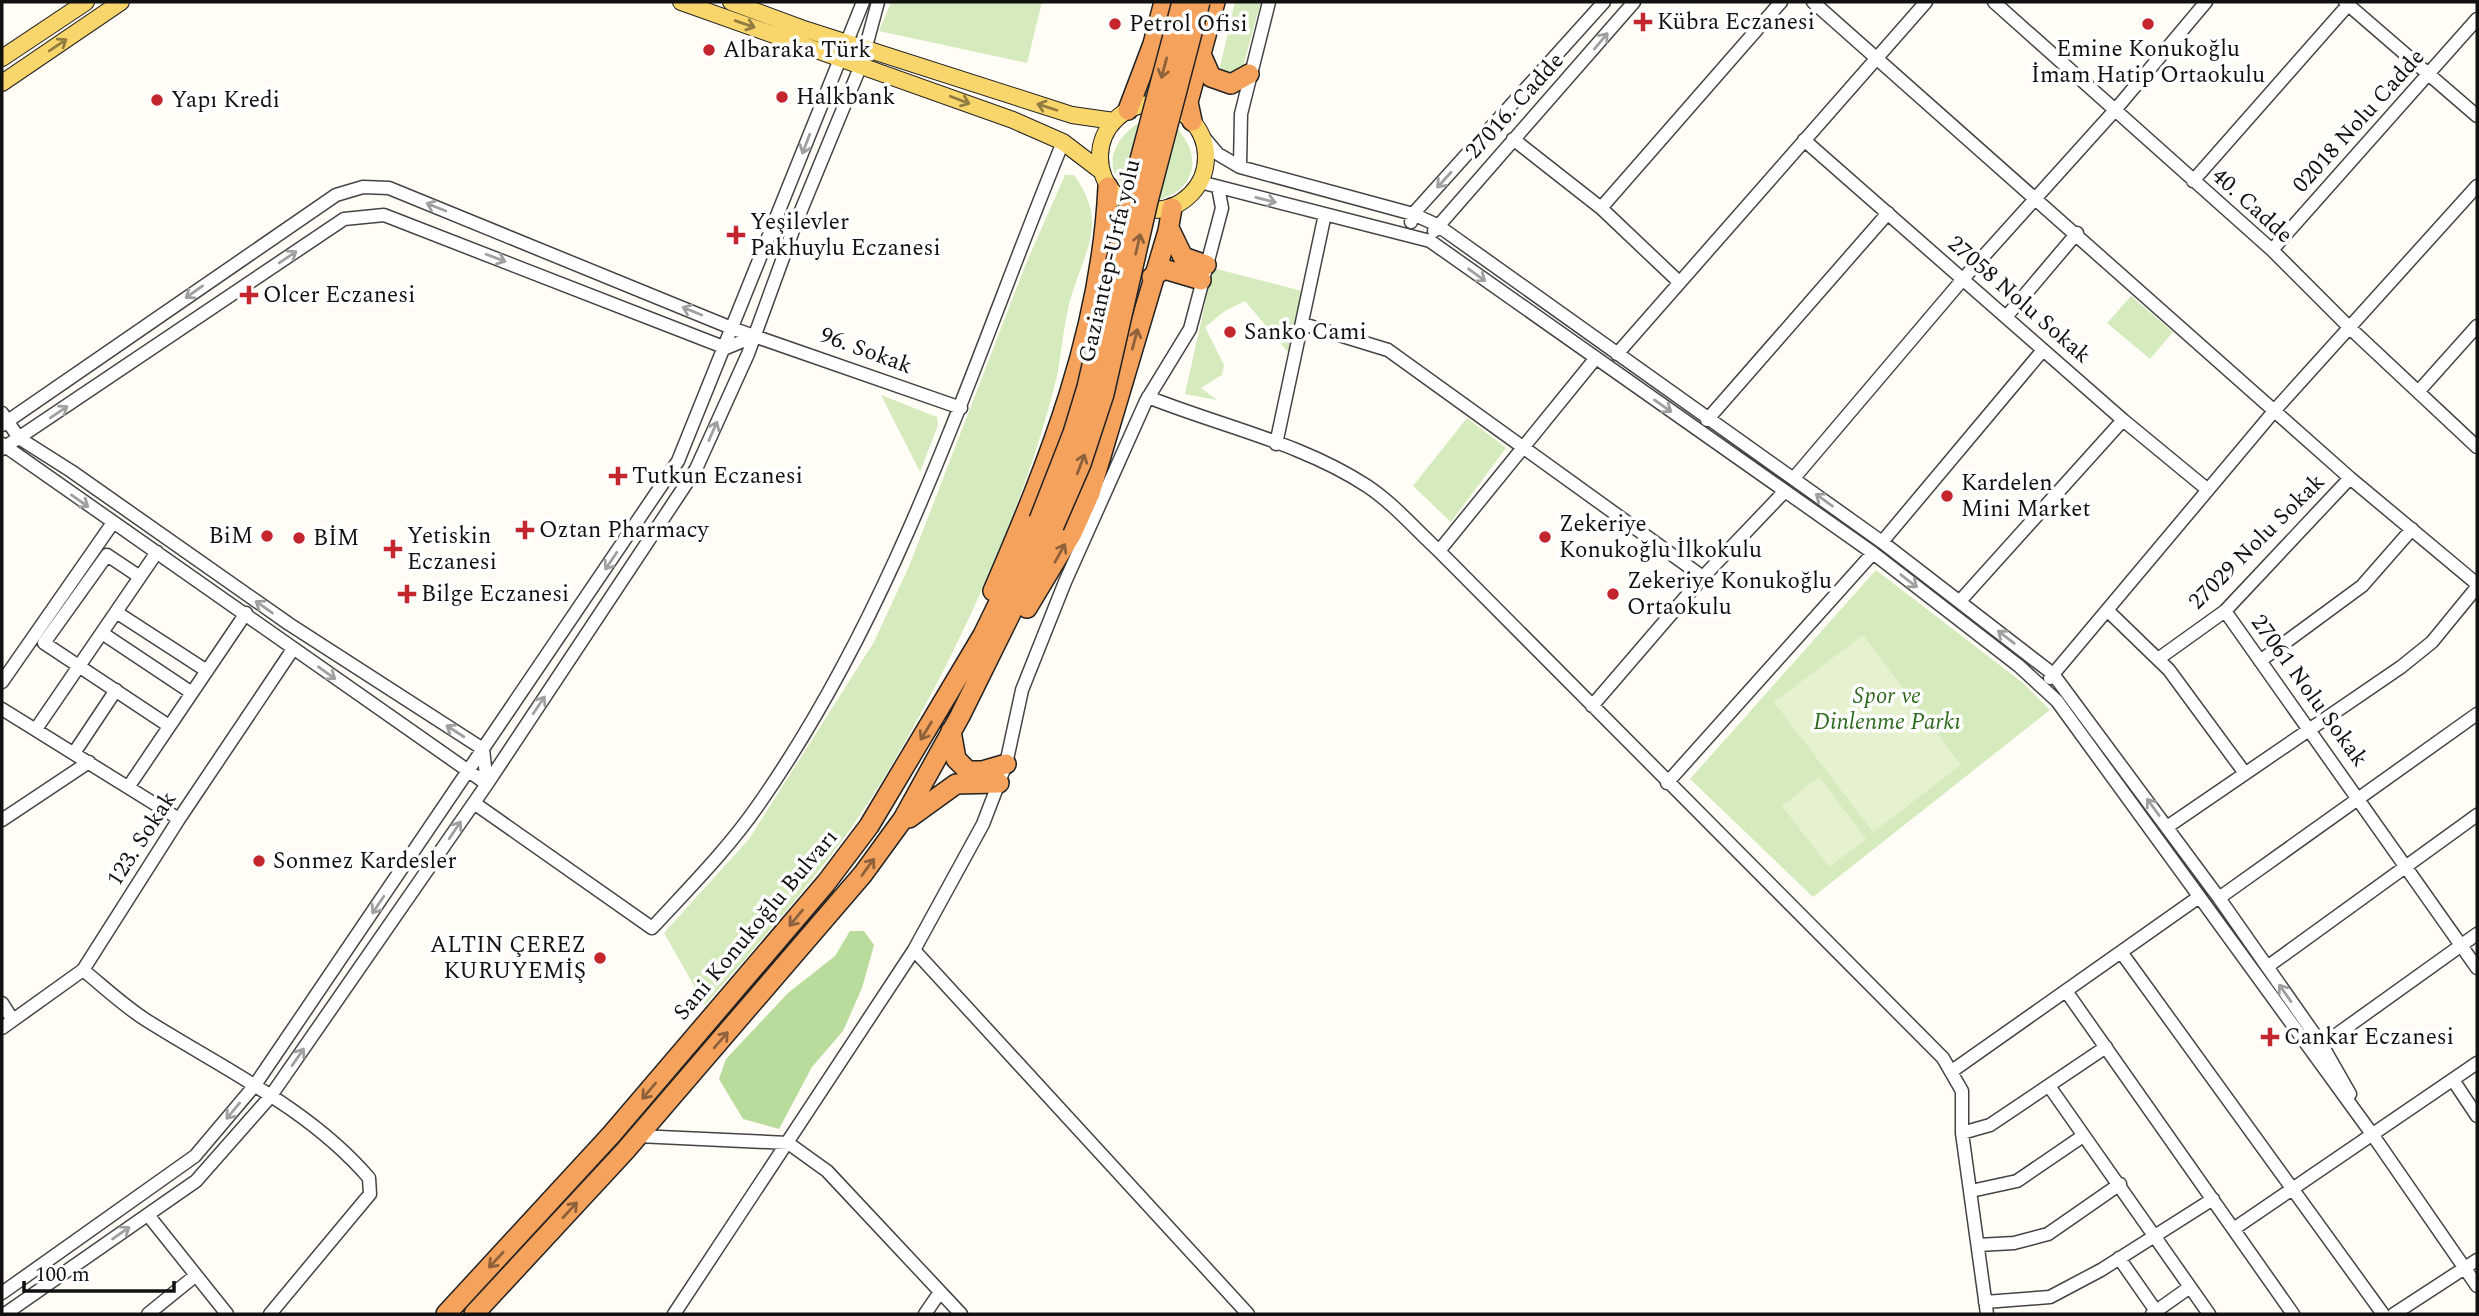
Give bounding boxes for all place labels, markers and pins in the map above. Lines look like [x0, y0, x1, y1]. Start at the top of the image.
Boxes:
place label: Kübra Eczanesi [1657, 5, 1815, 40]
place label: Petrol Ofisi [1129, 7, 1248, 42]
marker: Kübra Eczanesi [1635, 14, 1651, 30]
marker: Petrol Ofisi [1107, 16, 1123, 32]
marker: Emine Konukoğlu İmam Hatip Ortaokulu [2140, 16, 2156, 32]
place label: Emine Konukoğlu İmam Hatip Ortaokulu [2031, 32, 2265, 93]
place label: Albaraka Türk [723, 33, 871, 68]
marker: Albaraka Türk [701, 42, 717, 58]
place label: Halkbank [796, 80, 896, 115]
place label: Yapı Kredi [171, 83, 280, 118]
marker: Halkbank [774, 89, 790, 105]
marker: Yapı Kredi [149, 92, 165, 108]
place label: Yeşilevler Pakhuylu Eczanesi [750, 205, 941, 266]
marker: Yeşilevler Pakhuylu Eczanesi [728, 227, 744, 243]
place label: Olcer Eczanesi [263, 278, 415, 313]
marker: Olcer Eczanesi [241, 287, 257, 303]
place label: Sanko Cami [1244, 315, 1367, 350]
marker: Sanko Cami [1222, 324, 1238, 340]
place label: Tutkun Eczanesi [632, 459, 803, 494]
place label: Kardelen Mini Market [1961, 466, 2091, 527]
marker: Tutkun Eczanesi [610, 468, 626, 484]
marker: Kardelen Mini Market [1939, 488, 1955, 504]
place label: Zekeriye Konukoğlu İlkokulu [1559, 507, 1762, 568]
place label: Oztan Pharmacy [539, 513, 709, 548]
place label: BiM [209, 519, 253, 554]
place label: Yetiskin Eczanesi [407, 519, 497, 580]
place label: BİM [313, 521, 359, 556]
marker: Oztan Pharmacy [517, 522, 533, 538]
marker: BiM [259, 528, 275, 544]
marker: Zekeriye Konukoğlu İlkokulu [1537, 529, 1553, 545]
marker: BİM [291, 530, 307, 546]
marker: Yetiskin Eczanesi [385, 541, 401, 557]
place label: Zekeriye Konukoğlu Ortaokulu [1627, 564, 1832, 625]
place label: Bilge Eczanesi [421, 577, 569, 612]
marker: Bilge Eczanesi [399, 586, 415, 602]
marker: Zekeriye Konukoğlu Ortaokulu [1605, 586, 1621, 602]
place label: Sonmez Kardesler [273, 844, 457, 879]
marker: Sonmez Kardesler [251, 853, 267, 869]
place label: ALTIN ÇEREZ KURUYEMİŞ [430, 928, 586, 989]
marker: ALTIN ÇEREZ KURUYEMİŞ [592, 950, 608, 966]
place label: Cankar Eczanesi [2284, 1020, 2454, 1055]
marker: Cankar Eczanesi [2262, 1029, 2278, 1045]

